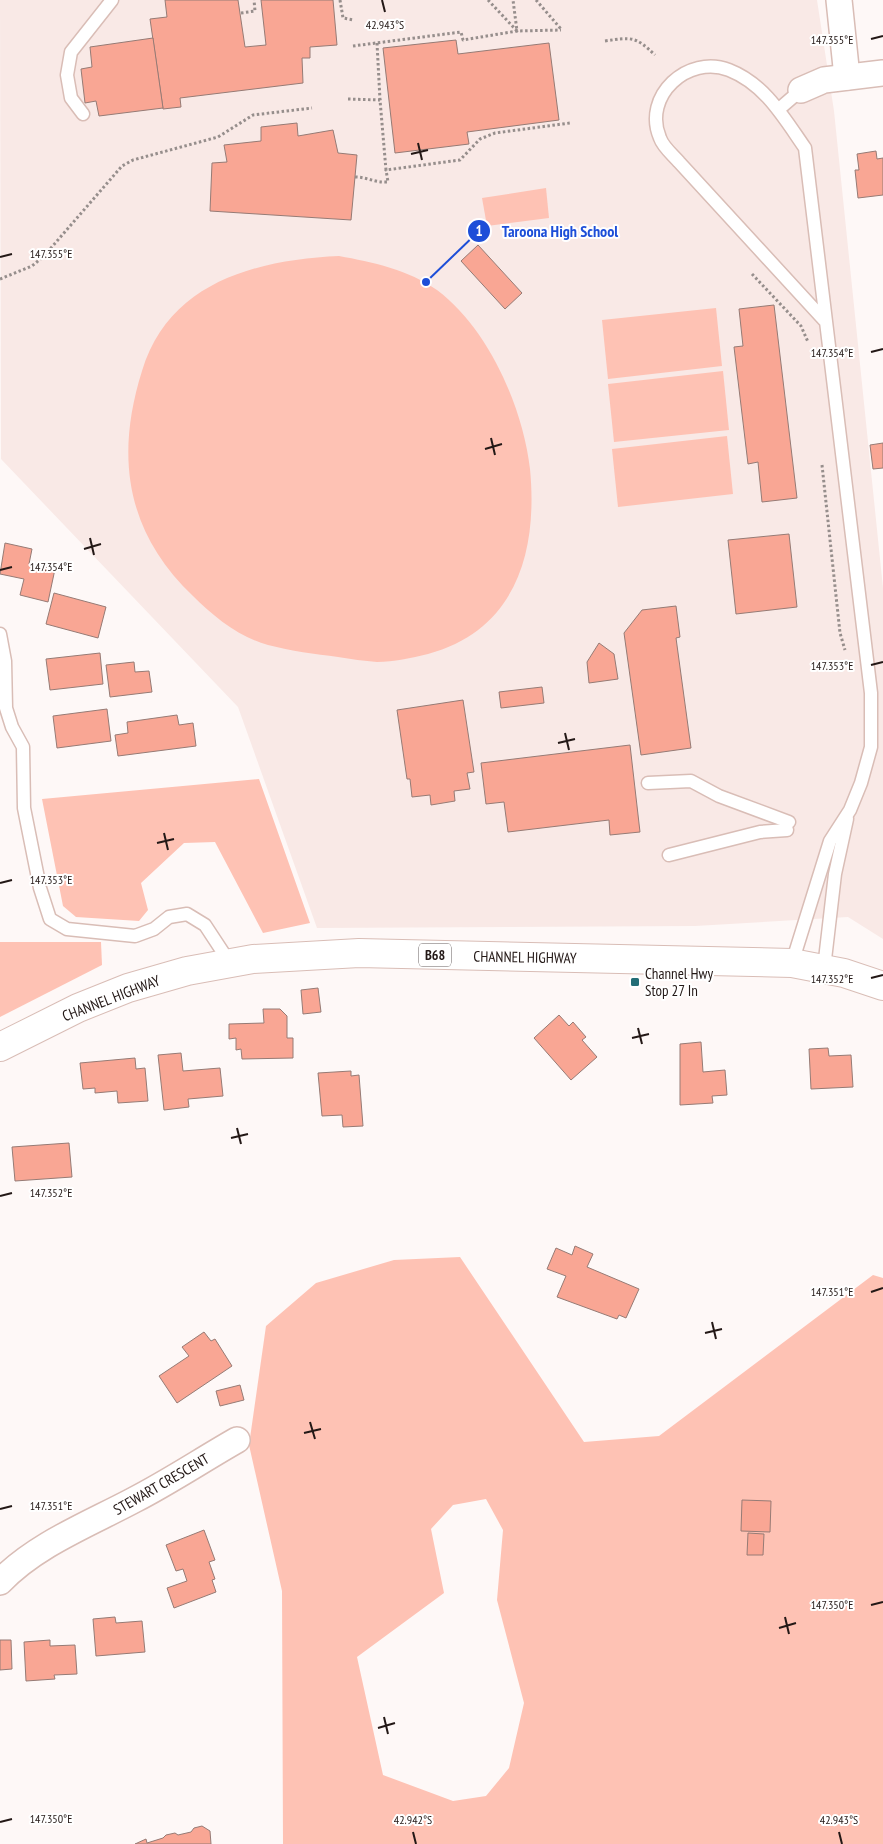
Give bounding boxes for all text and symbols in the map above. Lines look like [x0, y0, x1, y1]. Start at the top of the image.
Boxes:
text: 42.943°S [366, 17, 404, 32]
text: 147.355°E [811, 32, 853, 47]
callout: Taroona High School [467, 216, 628, 247]
text: 1 [475, 221, 483, 240]
text: Taroona High School [502, 221, 618, 241]
text: 147.355°E [30, 246, 72, 261]
text: 147.354°E [811, 345, 853, 360]
text: 147.354°E [30, 559, 72, 574]
text: 147.353°E [811, 658, 853, 673]
text: 147.353°E [30, 872, 72, 887]
road number: B68 [419, 944, 451, 966]
street label: CHANNEL HIGHWAY [473, 947, 577, 967]
place label: Channel Hwy Stop 27 In [645, 964, 714, 1000]
street label: CHANNEL HIGHWAY [59, 971, 163, 1025]
text: 147.352°E [811, 971, 853, 986]
marker: Channel Hwy Stop 27 In [629, 976, 641, 988]
text: 147.352°E [30, 1185, 72, 1200]
text: 147.351°E [811, 1284, 853, 1299]
street label: STEWART CRESCENT [110, 1449, 212, 1519]
text: 147.351°E [30, 1498, 72, 1513]
text: 147.350°E [811, 1597, 853, 1612]
text: 147.350°E [30, 1811, 72, 1826]
text: 42.942°S [394, 1812, 432, 1827]
text: 42.943°S [820, 1812, 858, 1827]

